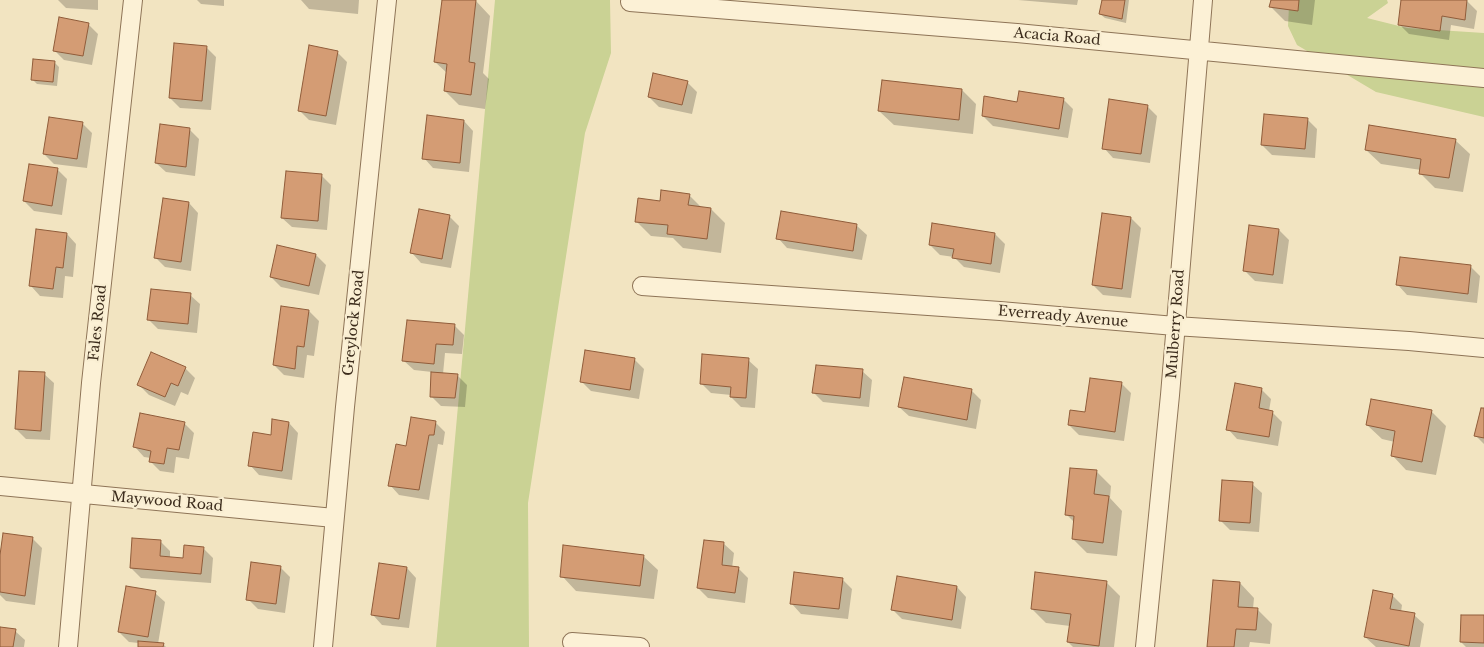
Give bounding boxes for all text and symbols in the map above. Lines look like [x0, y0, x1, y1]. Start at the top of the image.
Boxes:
street label: Acacia Road [1013, 25, 1101, 49]
street label: Greylock Road [340, 269, 368, 377]
street label: Mulberry Road [1164, 269, 1188, 379]
street label: Fales Road [86, 284, 110, 362]
street label: Everready Avenue [997, 303, 1129, 331]
street label: Maywood Road [110, 489, 224, 515]

